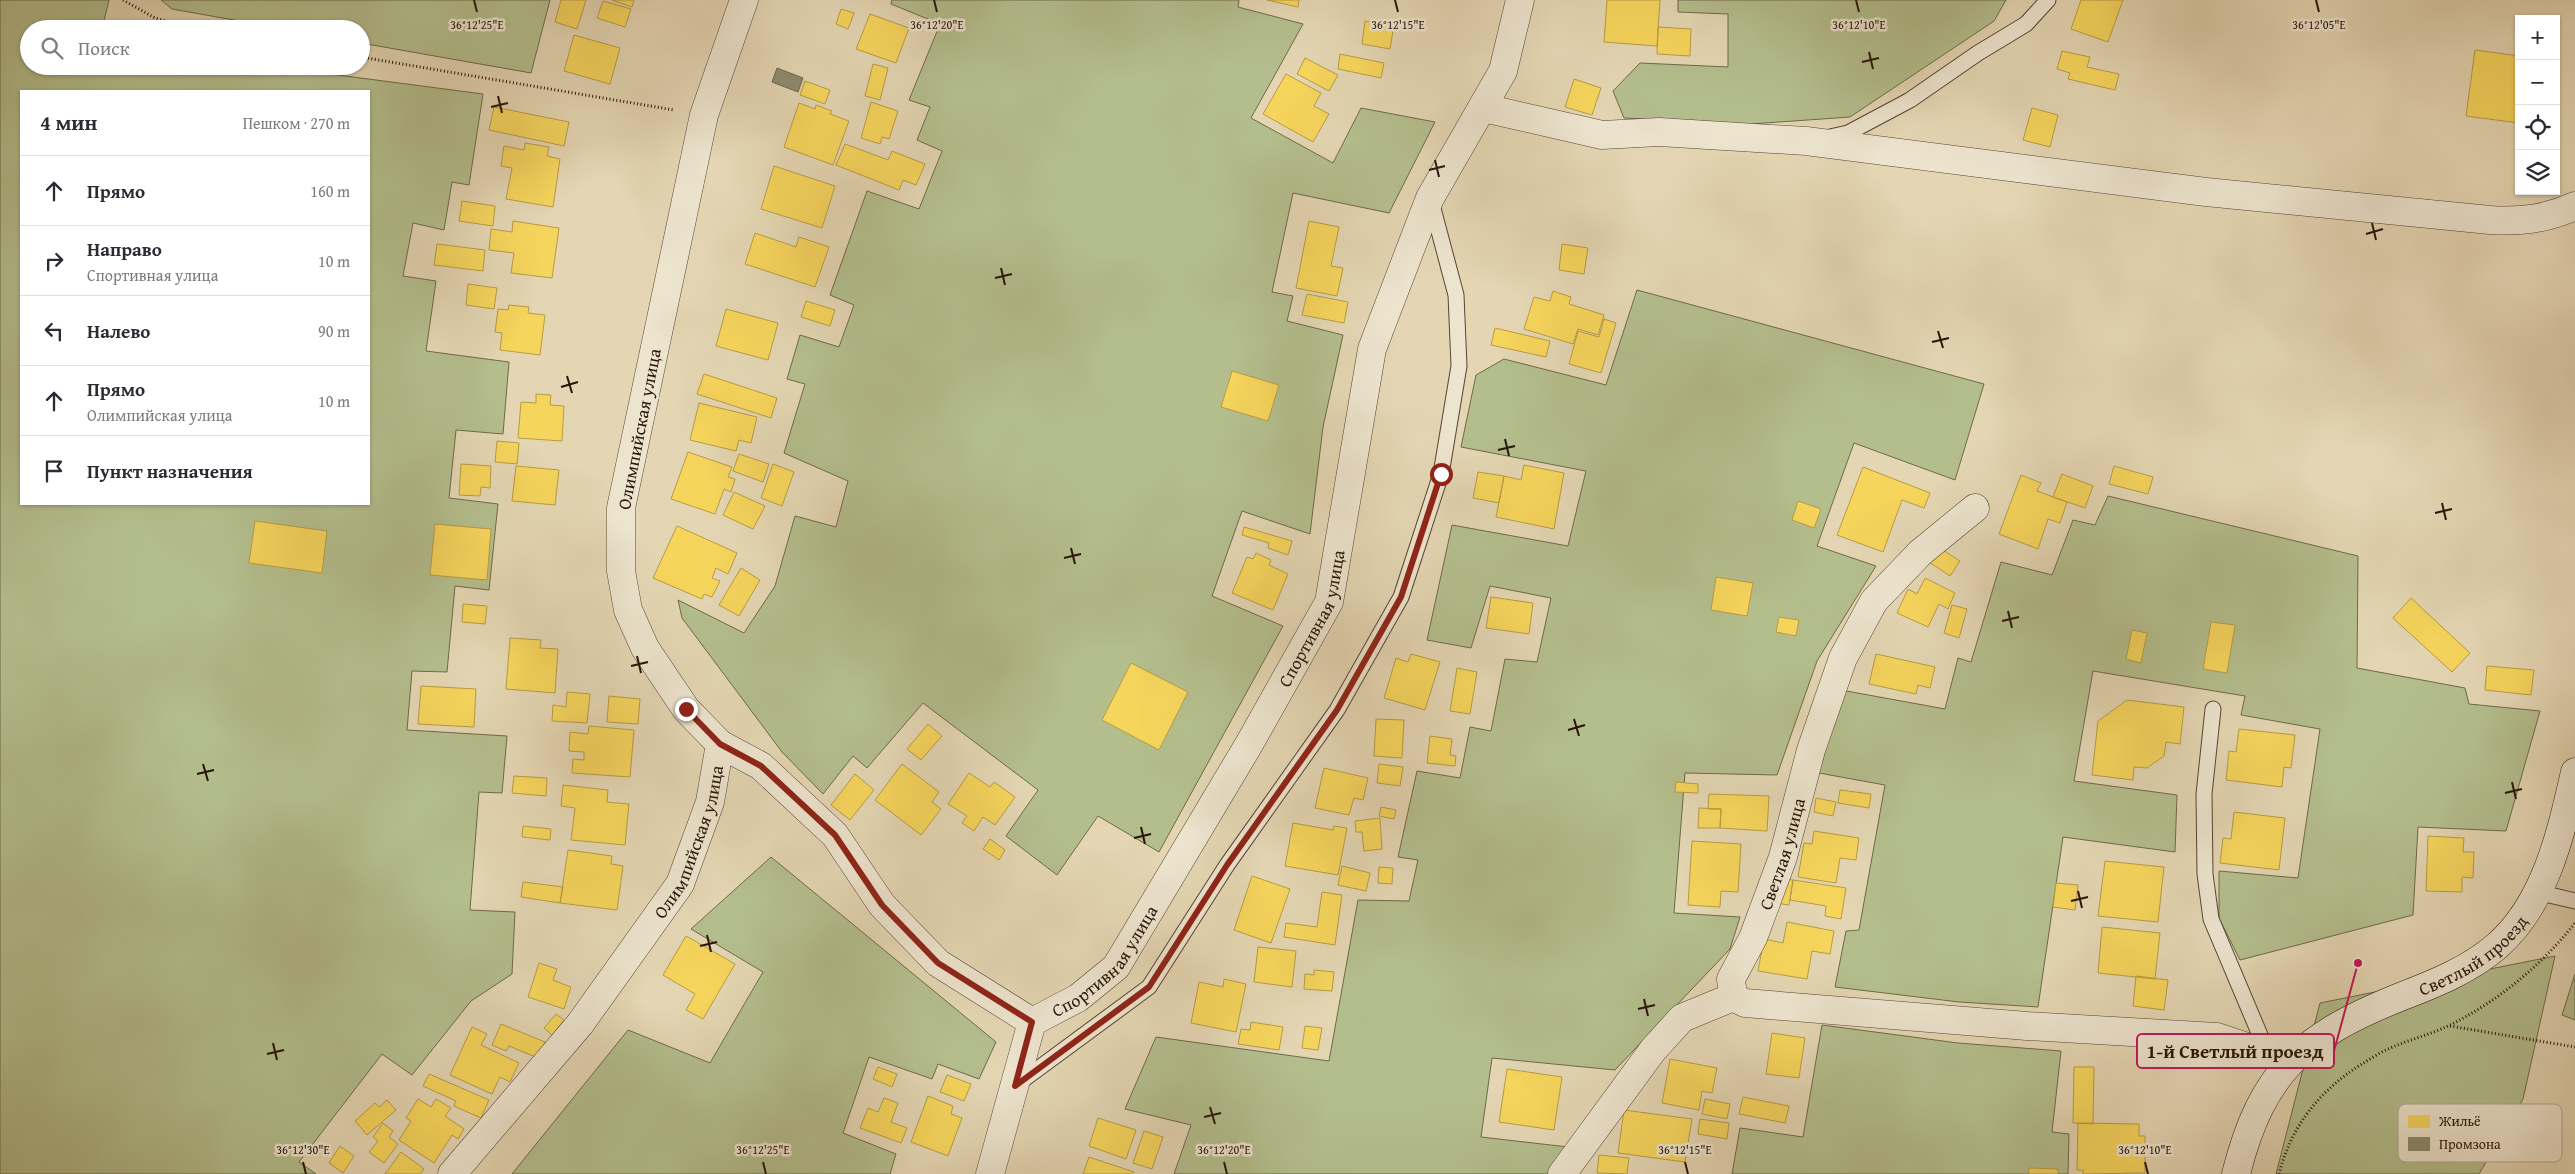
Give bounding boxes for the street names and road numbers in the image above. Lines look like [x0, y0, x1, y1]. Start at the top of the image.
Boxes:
street label: Олимпийская улица [610, 346, 668, 512]
street label: Спортивная улица [1271, 547, 1351, 692]
street label: Олимпийская улица [646, 763, 730, 924]
street label: Светлая улица [1751, 794, 1812, 913]
street label: Спортивная улица [1046, 899, 1164, 1023]
street label: Светлый проезд [2414, 909, 2534, 1002]

